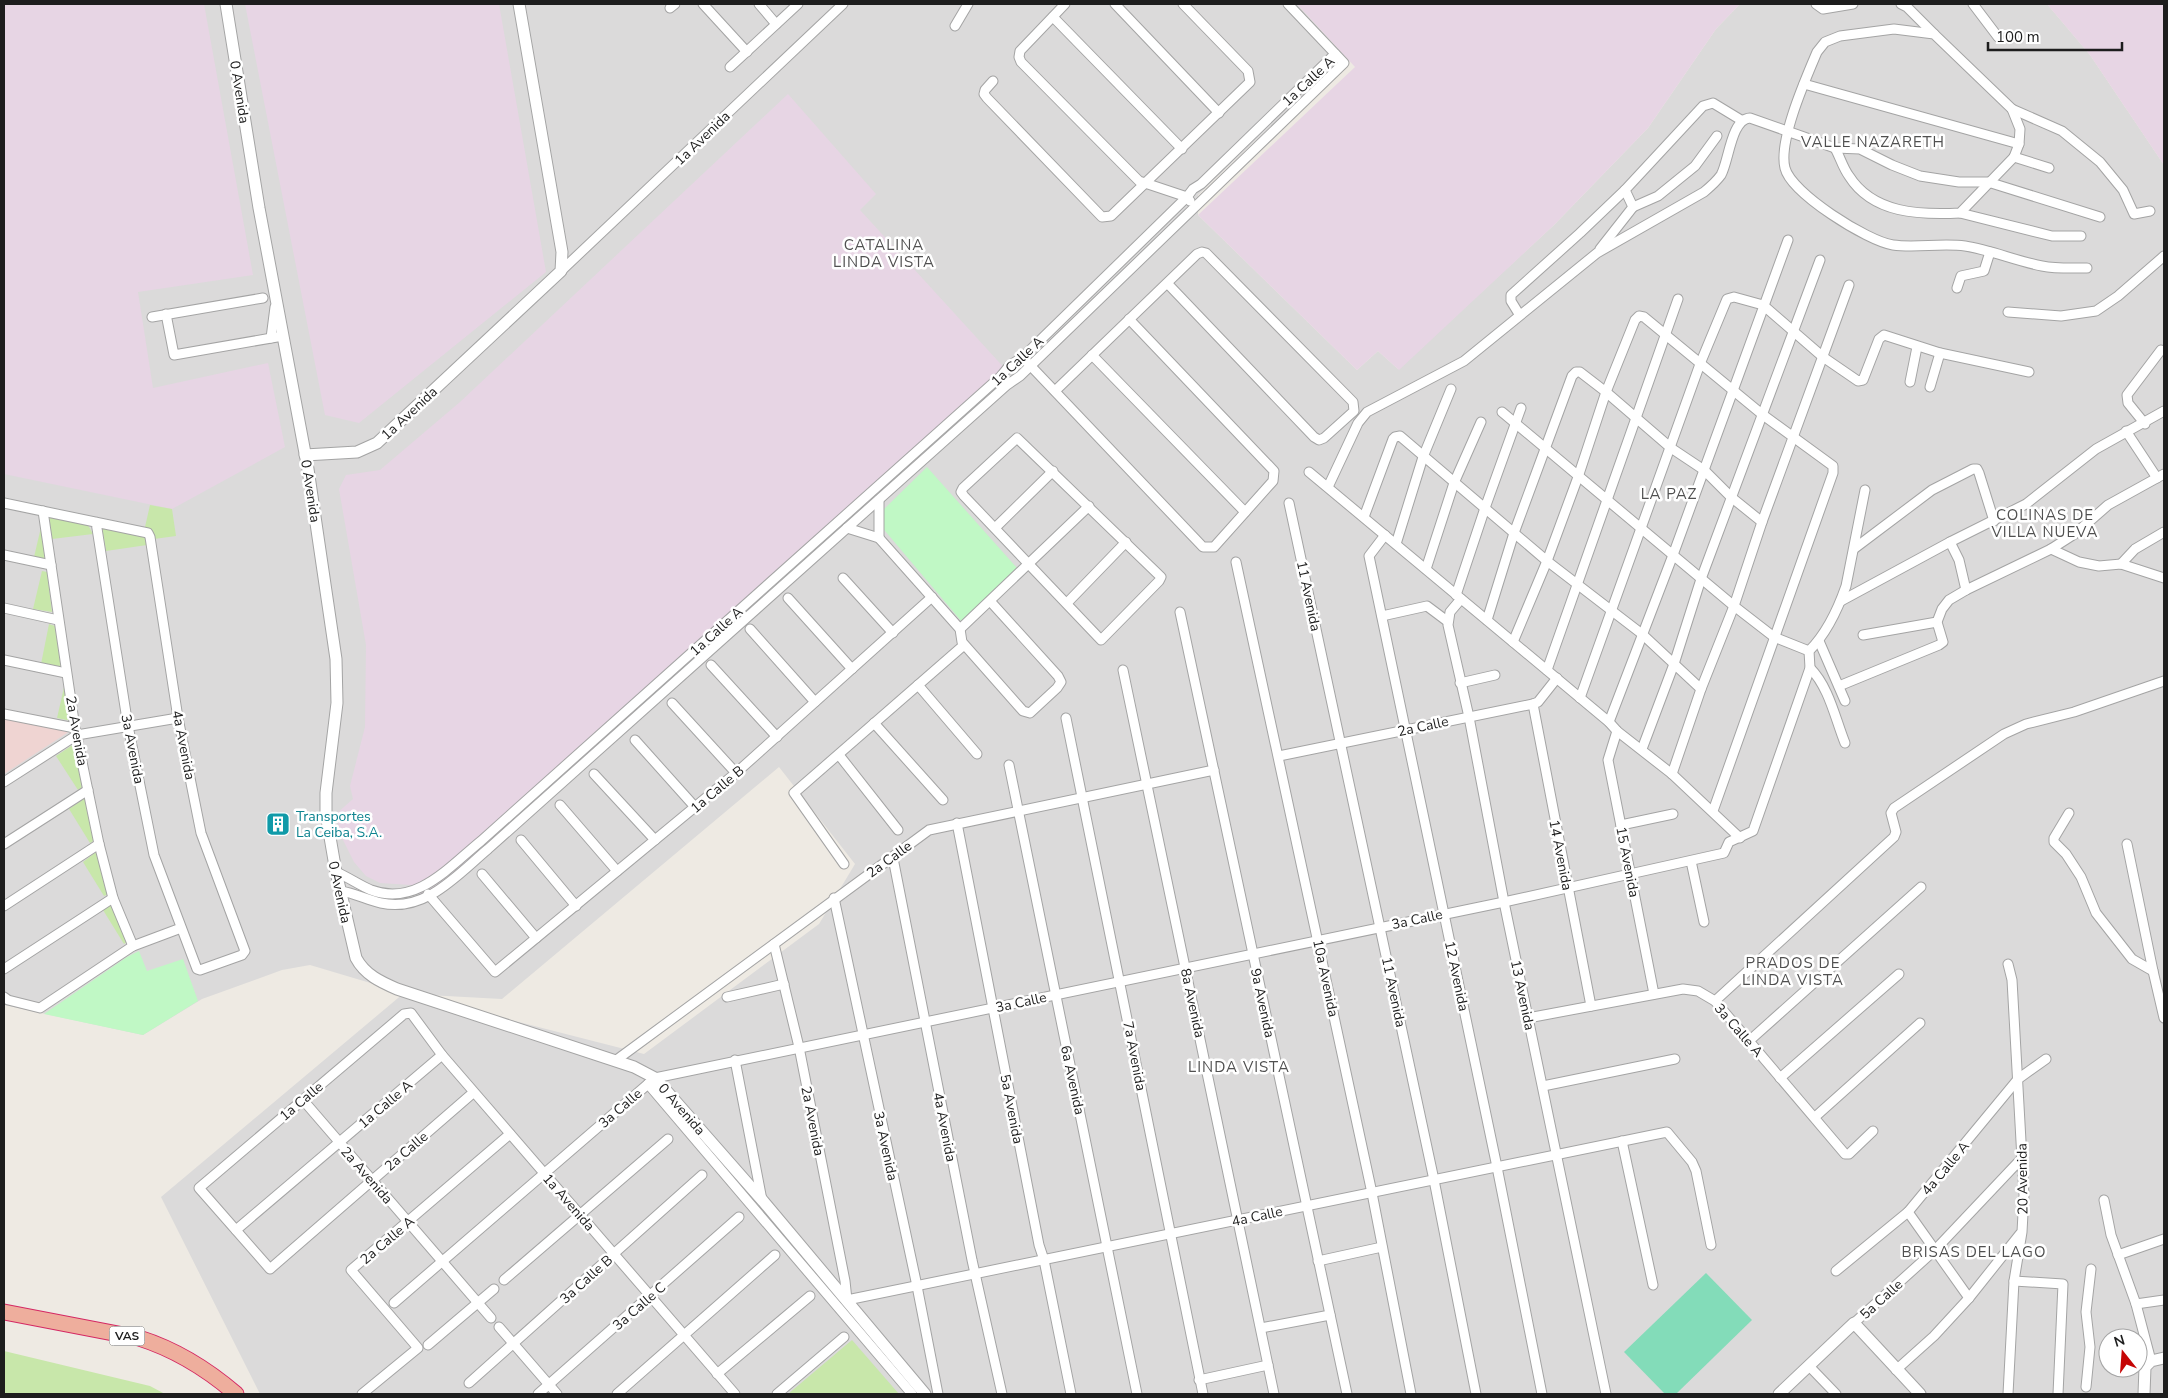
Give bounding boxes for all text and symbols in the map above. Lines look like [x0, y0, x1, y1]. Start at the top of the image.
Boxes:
scale bar [1988, 20, 2122, 52]
text: 100 m [1996, 27, 2040, 47]
street label: 1a Calle A [1278, 52, 1339, 111]
street label: 0 Avenida [225, 59, 254, 125]
street label: 1a Avenida [670, 107, 734, 170]
district label: VALLE NAZARETH [1800, 132, 1945, 152]
district label: CATALINA LINDA VISTA [833, 235, 935, 272]
street label: 1a Calle A [987, 332, 1048, 391]
street label: 1a Avenida [377, 382, 442, 444]
street label: 0 Avenida [296, 458, 325, 524]
district label: LA PAZ [1641, 484, 1697, 504]
district label: COLINAS DE VILLA NUEVA [1990, 505, 2099, 542]
street label: 11 Avenida [1292, 559, 1325, 633]
street label: 1a Calle A [686, 602, 747, 660]
street label: 2a Avenida [61, 695, 92, 767]
street label: 4a Avenida [167, 709, 200, 782]
street label: 2a Calle [1396, 712, 1450, 741]
street label: 3a Avenida [116, 713, 149, 786]
street label: 1a Calle B [686, 761, 748, 817]
place label: Transportes La Ceiba, S.A. [296, 807, 382, 842]
building icon: Transportes La Ceiba, S.A. [265, 811, 291, 837]
street label: 14 Avenida [1544, 818, 1577, 892]
street label: 15 Avenida [1611, 825, 1644, 899]
street label: 2a Calle [863, 837, 916, 882]
street label: 0 Avenida [324, 859, 355, 925]
street label: 3a Calle [1390, 905, 1444, 934]
street label: 10a Avenida [1308, 937, 1343, 1019]
street label: 12 Avenida [1440, 939, 1473, 1013]
district label: PRADOS DE LINDA VISTA [1742, 953, 1844, 990]
street label: 11 Avenida [1377, 955, 1410, 1029]
street label: 13 Avenida [1506, 958, 1539, 1032]
street label: 8a Avenida [1176, 967, 1209, 1040]
street label: 9a Avenida [1246, 967, 1279, 1040]
street label: 3a Calle [994, 988, 1048, 1017]
street label: 3a Calle A [1710, 999, 1767, 1061]
street label: 7a Avenida [1118, 1020, 1151, 1093]
street label: 6a Avenida [1056, 1044, 1089, 1117]
district label: LINDA VISTA [1188, 1057, 1290, 1077]
street label: 5a Avenida [995, 1073, 1028, 1146]
street label: 1a Calle A [354, 1076, 417, 1133]
street label: 1a Calle [275, 1077, 327, 1125]
street label: 0 Avenida [654, 1079, 710, 1139]
street label: 3a Calle [595, 1084, 646, 1133]
street label: 2a Avenida [796, 1085, 829, 1158]
street label: 4a Avenida [928, 1091, 961, 1164]
street label: 3a Avenida [869, 1110, 902, 1183]
street label: 2a Calle [381, 1127, 432, 1176]
street label: 4a Calle A [1917, 1137, 1974, 1200]
street label: 2a Avenida [336, 1142, 397, 1208]
street label: 20 Avenida [2012, 1143, 2033, 1215]
street label: 1a Avenida [538, 1169, 599, 1235]
street label: 4a Calle [1230, 1202, 1284, 1231]
street label: 2a Calle A [356, 1212, 419, 1269]
district label: BRISAS DEL LAGO [1902, 1242, 2047, 1262]
street label: 3a Calle B [556, 1251, 617, 1308]
street label: 5a Calle [1856, 1275, 1907, 1324]
street label: 3a Calle C [609, 1278, 670, 1335]
road number: VAS [110, 1326, 144, 1345]
north arrow [2098, 1328, 2148, 1378]
text: N [2112, 1330, 2127, 1352]

